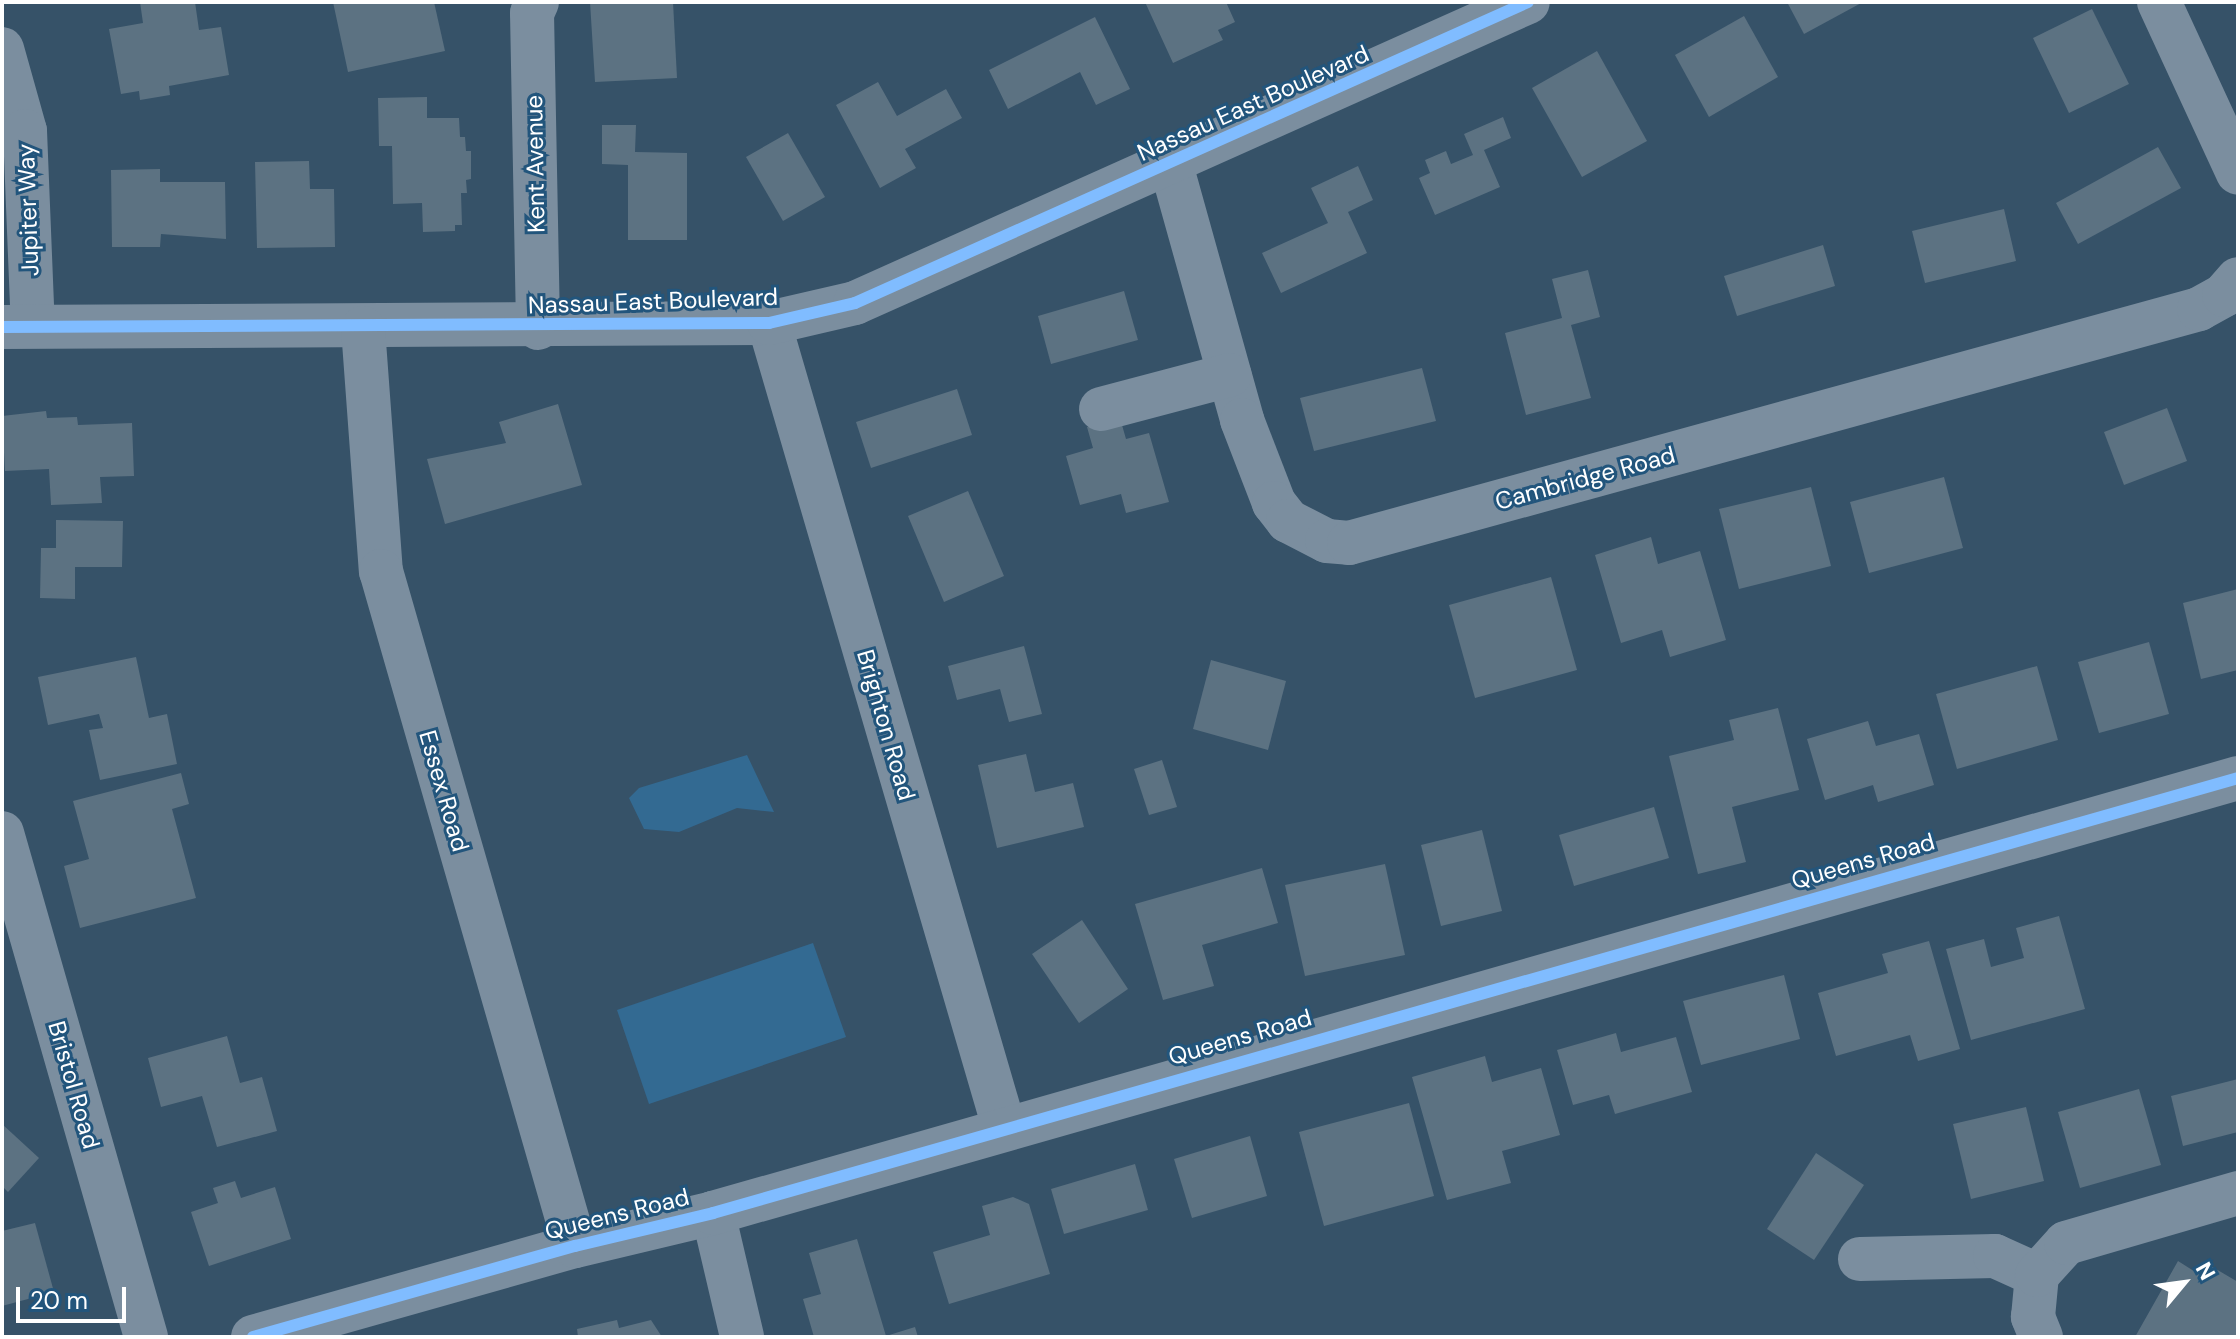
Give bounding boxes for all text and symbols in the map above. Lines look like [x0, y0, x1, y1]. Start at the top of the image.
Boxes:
street label: Nassau East Boulevard [1133, 39, 1373, 167]
street label: Kent Avenue [519, 95, 551, 233]
street label: Jupiter Way [11, 143, 45, 277]
street label: Nassau East Boulevard [527, 282, 779, 320]
street label: Cambridge Road [1492, 440, 1678, 516]
street label: Brighton Road [851, 646, 921, 804]
street label: Essex Road [413, 727, 475, 855]
street label: Queens Road [1788, 827, 1938, 895]
street label: Queens Road [1165, 1003, 1315, 1071]
street label: Bristol Road [42, 1018, 106, 1152]
street label: Queens Road [542, 1182, 692, 1246]
north arrow [2144, 1243, 2224, 1323]
text: N [2189, 1257, 2222, 1285]
scale bar [20, 1271, 130, 1321]
text: 20 m [30, 1285, 88, 1316]

